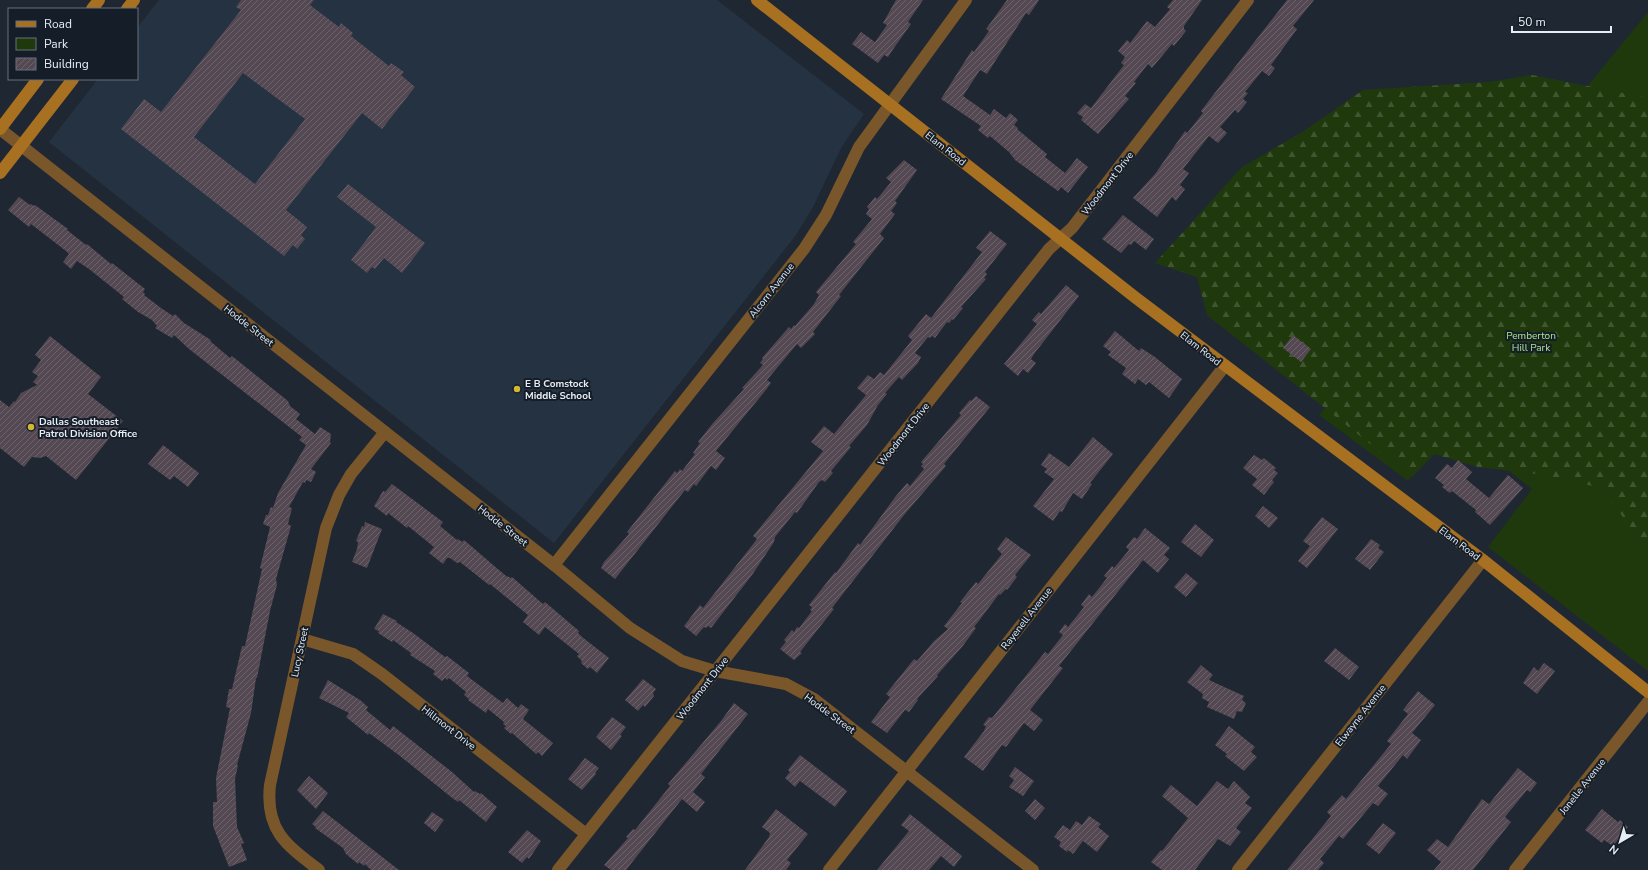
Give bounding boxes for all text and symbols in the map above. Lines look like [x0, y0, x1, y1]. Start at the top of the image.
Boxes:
legend [8, 8, 138, 80]
scale bar [1512, 8, 1611, 34]
text: 50 m [1518, 14, 1546, 30]
text: Road [44, 16, 72, 32]
text: Park [44, 36, 69, 52]
text: Building [44, 56, 89, 72]
street label: Elam Road [922, 128, 969, 169]
street label: Woodmont Drive [1079, 149, 1137, 218]
street label: Alcorn Avenue [746, 260, 798, 321]
street label: Hodde Street [220, 302, 277, 350]
street label: Elam Road [1177, 328, 1224, 369]
park label: Pemberton Hill Park [1506, 329, 1556, 355]
place label: E B Comstock Middle School [525, 377, 592, 403]
marker: E B Comstock Middle School [512, 384, 522, 394]
street label: Woodmont Drive [875, 400, 933, 469]
place label: Dallas Southeast Patrol Division Office [39, 415, 138, 441]
marker: Dallas Southeast Patrol Division Office [26, 422, 36, 432]
street label: Hodde Street [474, 502, 531, 550]
street label: Elam Road [1436, 524, 1483, 564]
street label: Rayenell Avenue [998, 584, 1056, 653]
street label: Lucy Street [288, 626, 312, 678]
street label: Woodmont Drive [674, 654, 732, 723]
street label: Elwayne Avenue [1332, 682, 1389, 749]
street label: Hodde Street [801, 691, 858, 737]
street label: Hillmont Drive [418, 702, 478, 753]
street label: Jonelle Avenue [1556, 756, 1609, 818]
north arrow [1600, 822, 1640, 862]
text: N [1606, 841, 1622, 858]

